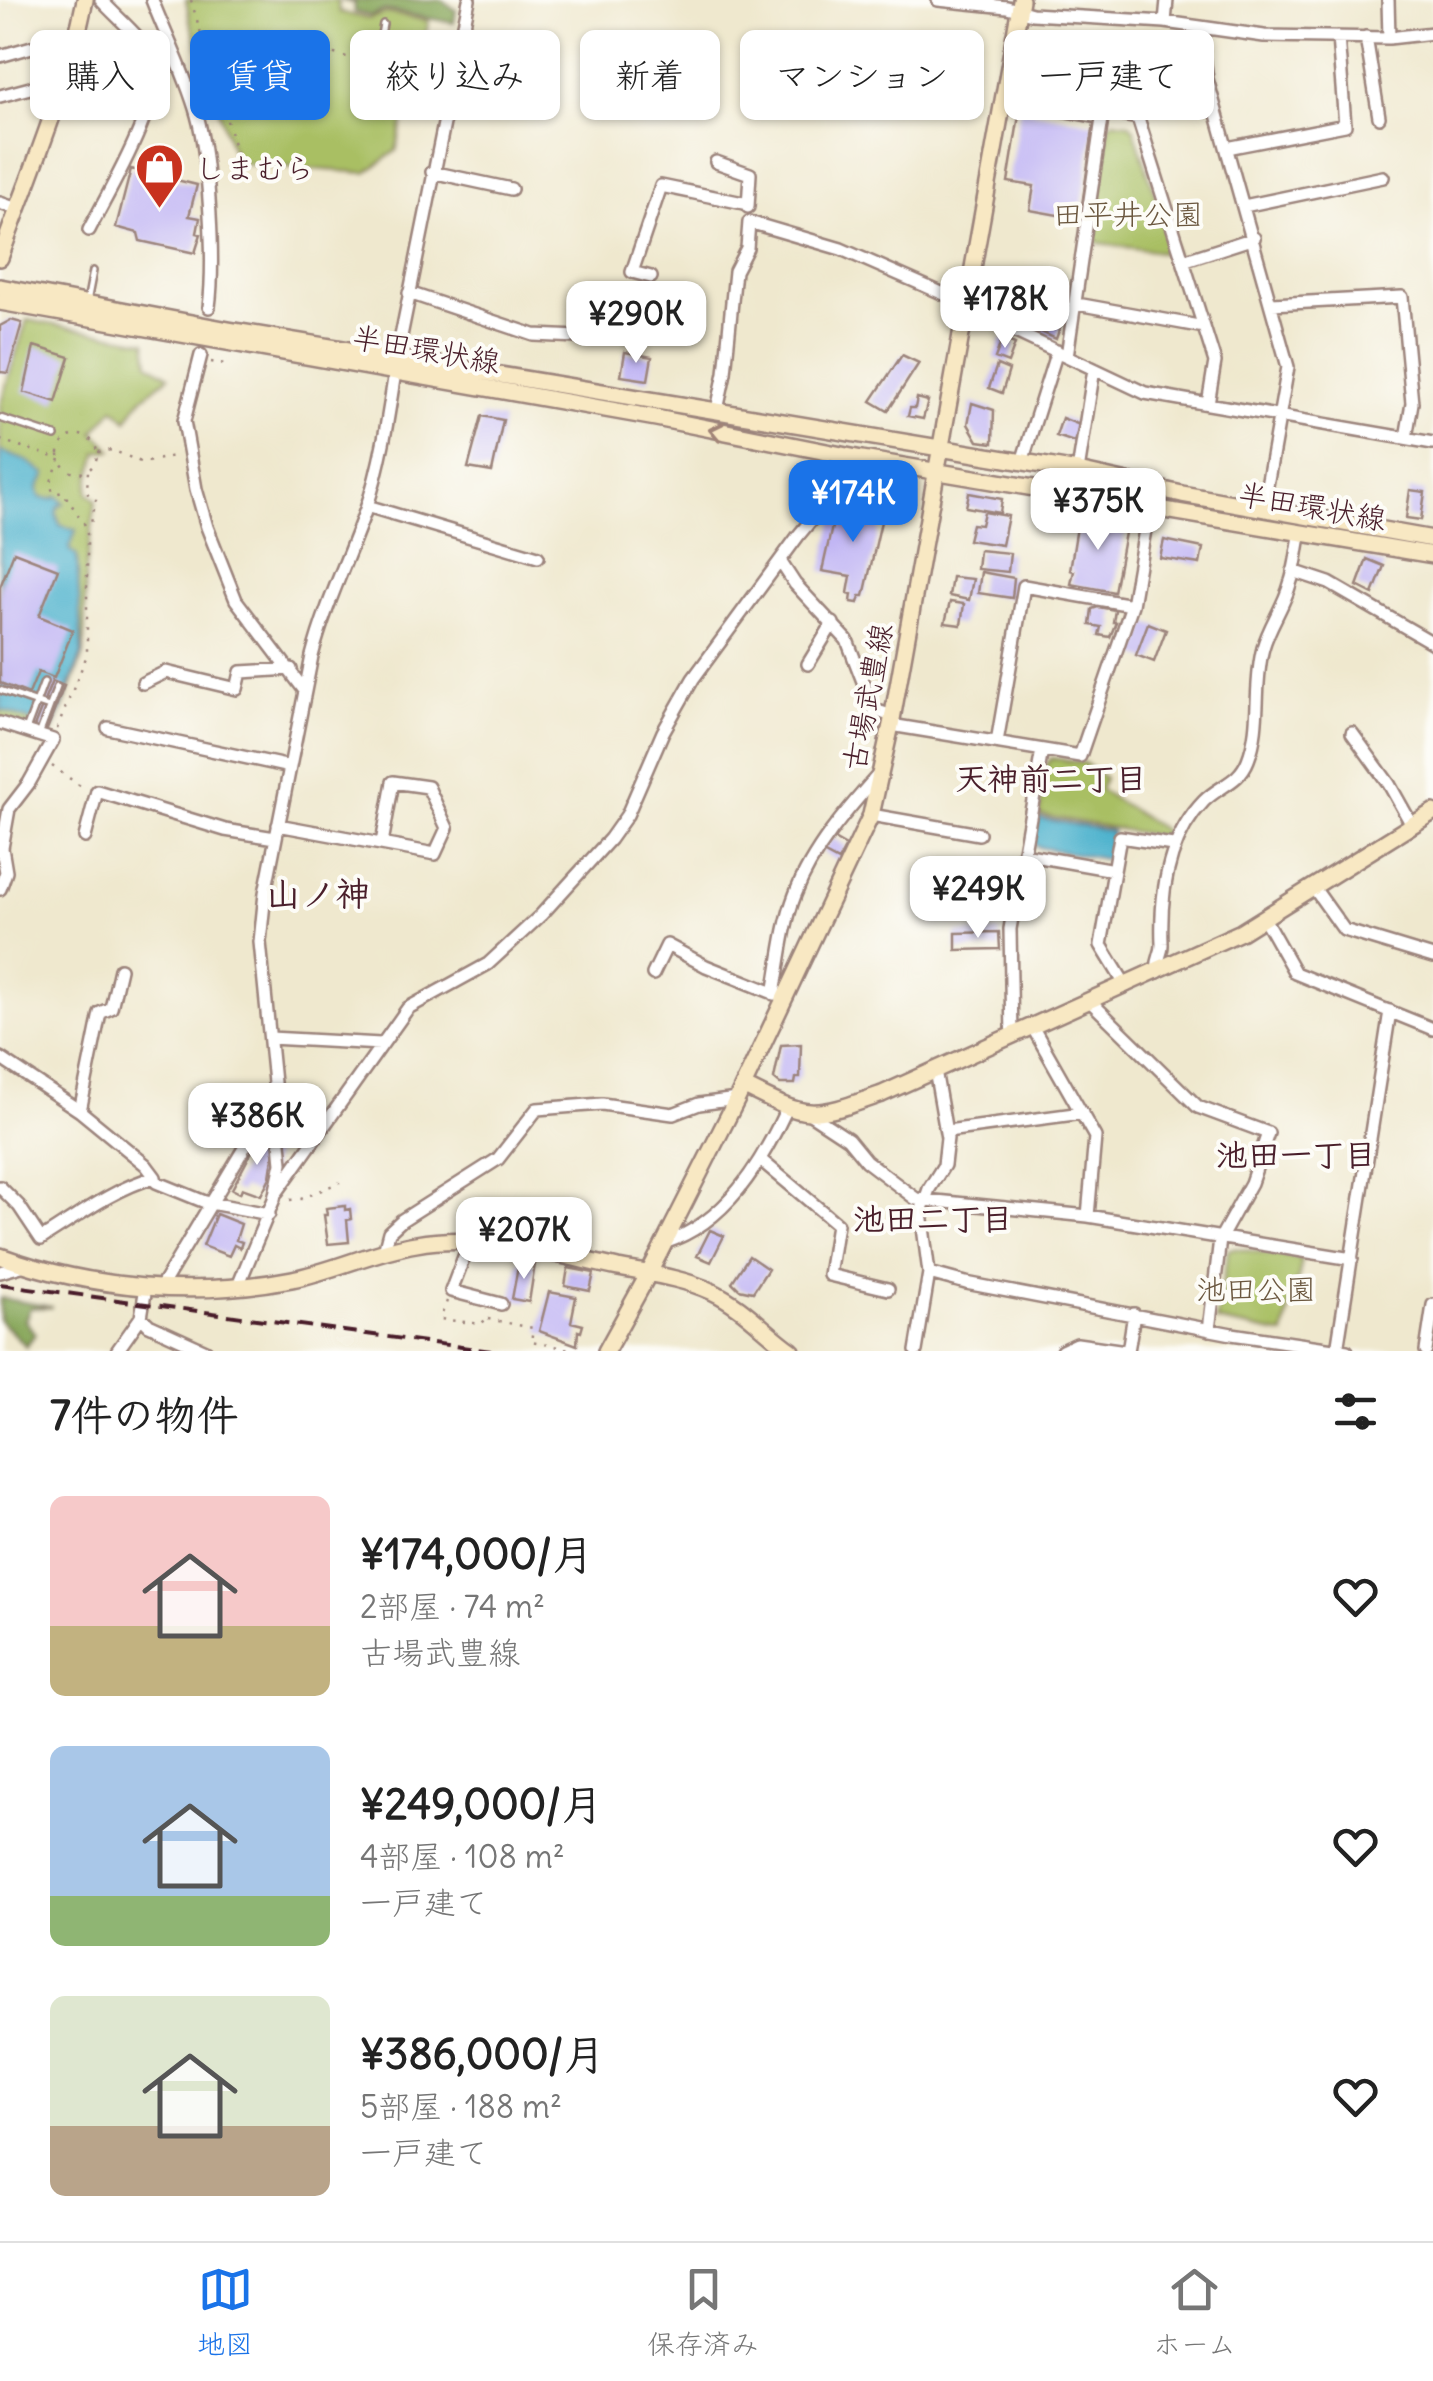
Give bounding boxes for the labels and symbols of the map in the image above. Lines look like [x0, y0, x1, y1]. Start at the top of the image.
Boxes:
shop icon: しまむら [134, 142, 186, 210]
place label: しまむら [195, 149, 315, 187]
park label: 田平井公園 [1053, 195, 1203, 233]
pin: ¥178K [935, 266, 1075, 351]
pin: ¥290K [566, 281, 706, 366]
street label: 半田環状線 [349, 317, 503, 381]
one-way arrow [708, 422, 725, 443]
pin: ¥174K [783, 460, 923, 545]
pin: ¥375K [1028, 468, 1168, 553]
street label: 半田環状線 [1235, 474, 1389, 538]
street label: 古場武豊線 [834, 620, 900, 774]
district label: 天神前二丁目 [955, 758, 1147, 799]
pin: ¥249K [908, 856, 1048, 941]
district label: 山ノ神 [265, 871, 371, 915]
pin: ¥386K [187, 1083, 327, 1168]
district label: 池田一丁目 [1216, 1134, 1376, 1175]
pin: ¥207K [454, 1197, 594, 1282]
district label: 池田二丁目 [853, 1198, 1013, 1239]
park label: 池田公園 [1196, 1270, 1316, 1308]

